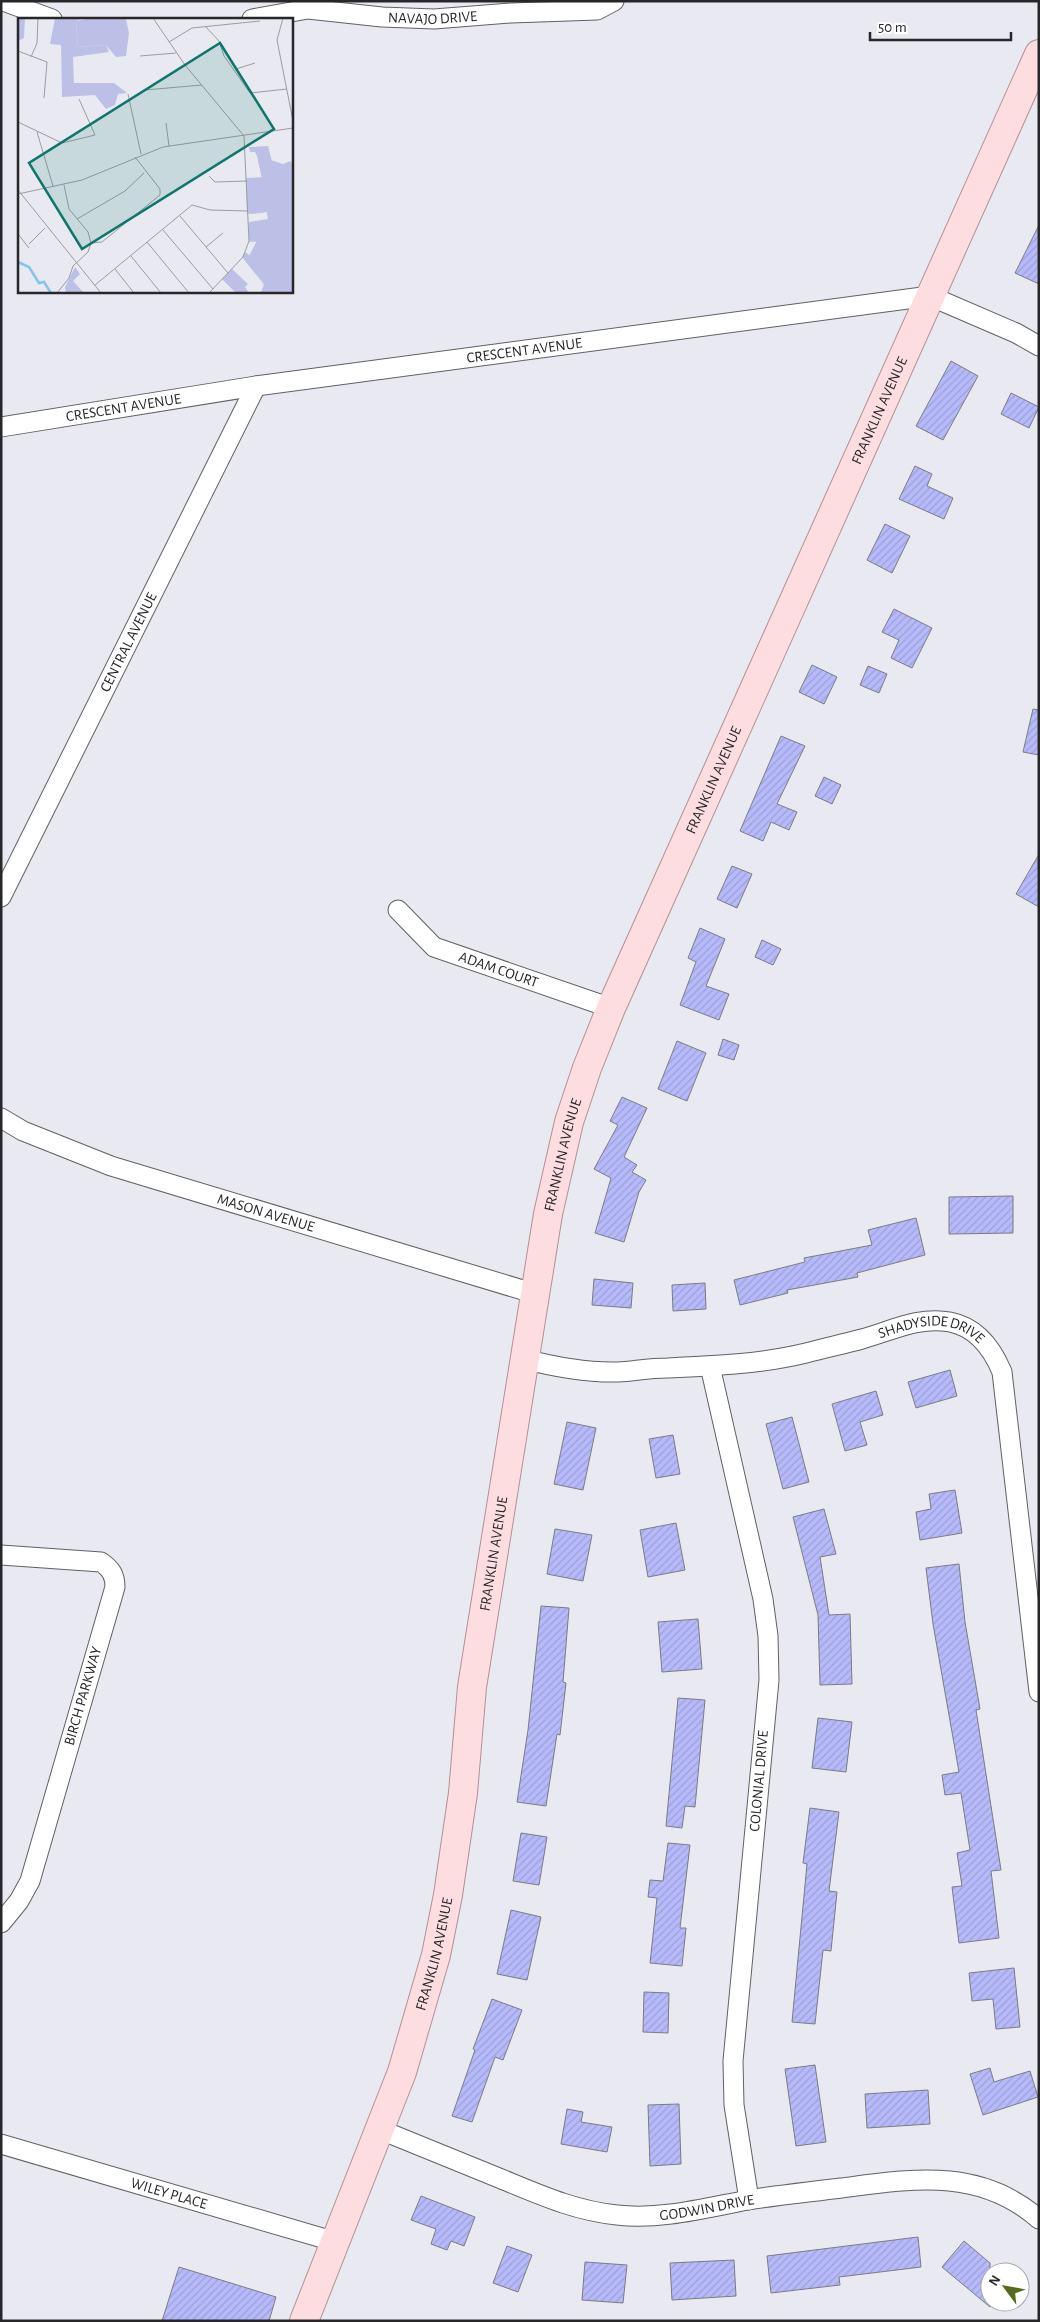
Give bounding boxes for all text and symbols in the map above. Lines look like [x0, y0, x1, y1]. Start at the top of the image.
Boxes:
street label: NAVAJO DRIVE [388, 8, 478, 27]
scale bar [870, 10, 1011, 42]
inset map [18, 18, 292, 292]
text: 50 m [878, 20, 907, 35]
street label: CRESCENT AVENUE [466, 335, 583, 365]
street label: FRANKLIN AVENUE [849, 355, 910, 466]
street label: CRESCENT AVENUE [65, 391, 182, 424]
street label: CENTRAL AVENUE [97, 590, 159, 694]
street label: FRANKLIN AVENUE [683, 724, 744, 836]
street label: ADAM COURT [457, 949, 541, 990]
street label: FRANKLIN AVENUE [541, 1096, 584, 1213]
street label: MASON AVENUE [215, 1191, 316, 1234]
street label: SHADYSIDE DRIVE [876, 1313, 988, 1346]
street label: FRANKLIN AVENUE [477, 1495, 510, 1612]
street label: BIRCH PARKWAY [62, 1645, 104, 1747]
street label: COLONIAL DRIVE [747, 1730, 771, 1832]
street label: FRANKLIN AVENUE [413, 1896, 455, 2012]
street label: WILEY PLACE [129, 2175, 209, 2211]
street label: GODWIN DRIVE [659, 2192, 755, 2223]
north arrow [980, 2262, 1030, 2312]
text: N [986, 2273, 1003, 2288]

